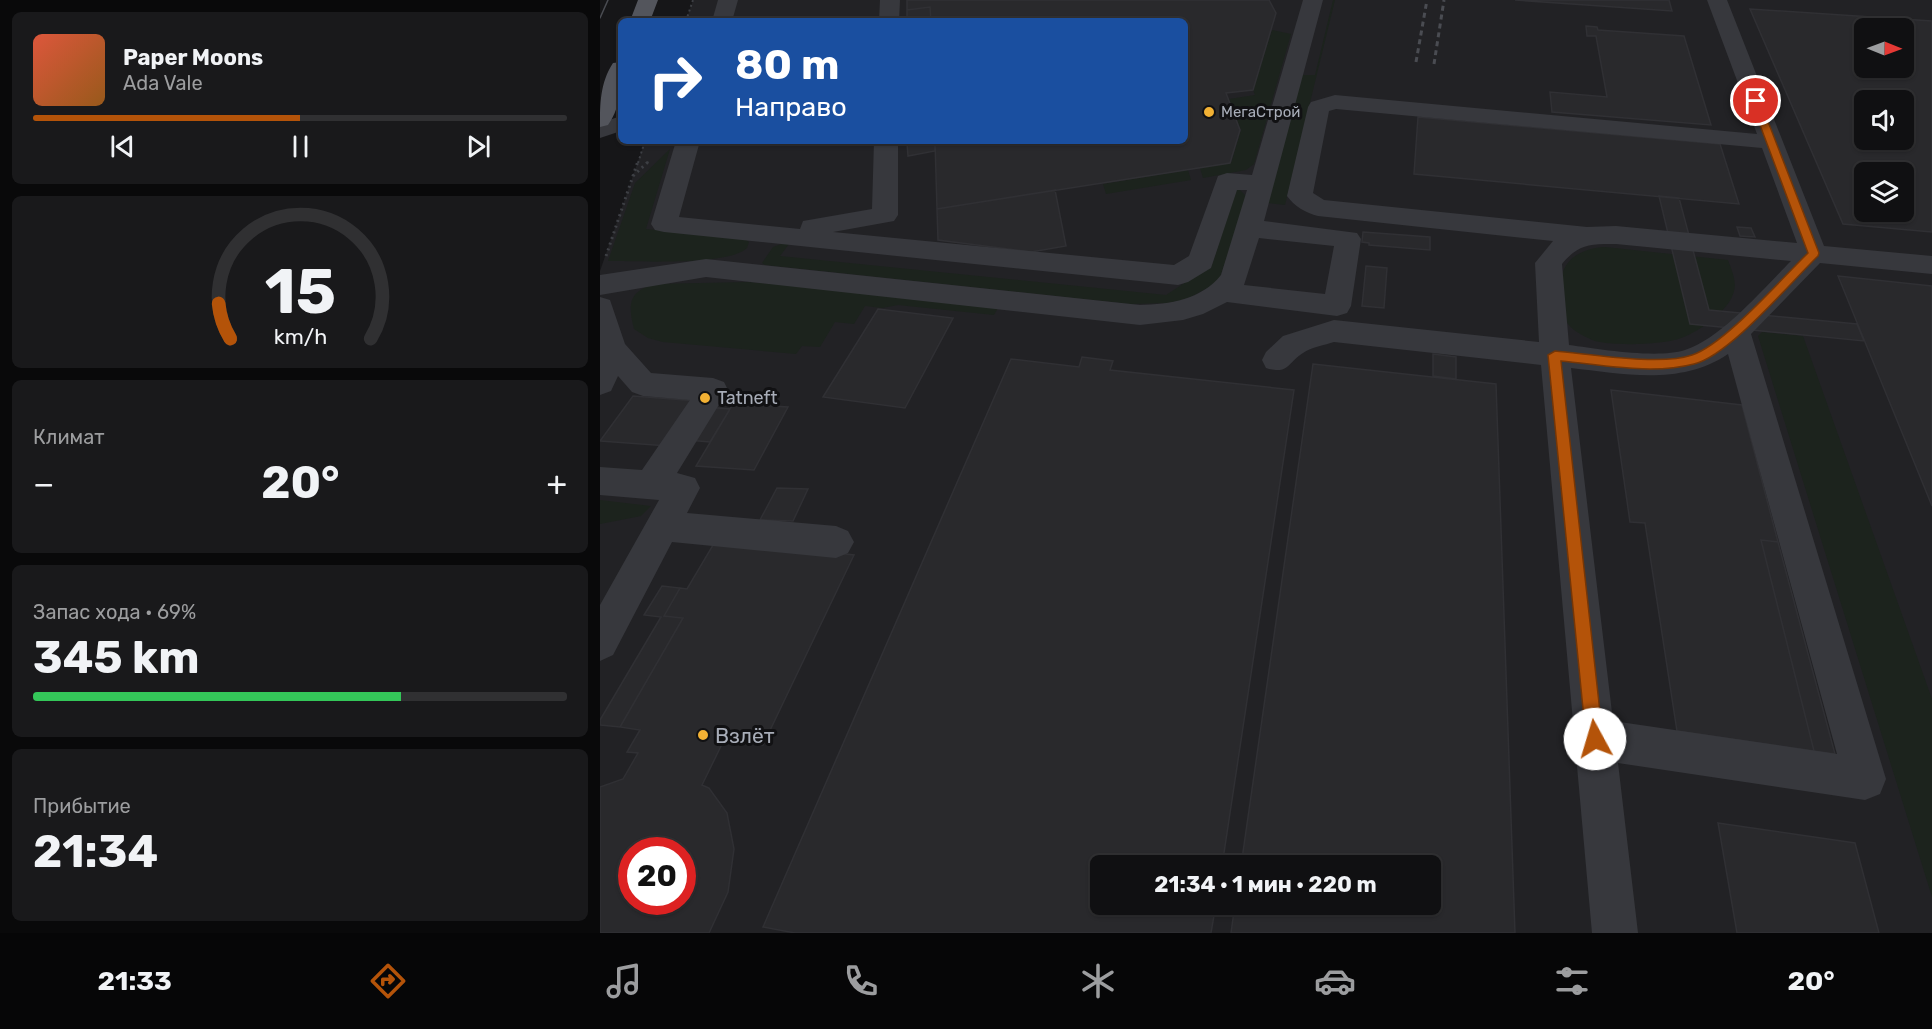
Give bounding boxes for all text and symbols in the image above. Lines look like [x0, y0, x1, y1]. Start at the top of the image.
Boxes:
north arrow [1854, 18, 1914, 78]
map controls [1854, 18, 1914, 222]
text: 80 m [735, 40, 839, 90]
icon: right [636, 42, 714, 120]
text: Paper Moons [123, 44, 263, 71]
text: Ada Vale [123, 71, 203, 95]
pin [1730, 75, 1781, 126]
icon: arrive [1739, 84, 1772, 117]
button: sound [1854, 90, 1914, 150]
text: Направо [735, 91, 847, 123]
place label: МегаСтрой [1221, 103, 1300, 121]
marker: МегаСтрой [1202, 105, 1216, 119]
icon: previous [106, 130, 139, 163]
icon: pause [284, 130, 317, 163]
icon: next [462, 130, 495, 163]
button: layers [1854, 162, 1914, 222]
text: 15 [264, 255, 336, 329]
text: km/h [273, 325, 327, 350]
place label: Tatneft [717, 387, 778, 409]
marker: Tatneft [698, 391, 712, 405]
text: Климат [33, 425, 105, 449]
text: 20° [261, 456, 340, 509]
text: − [33, 464, 54, 503]
text: + [546, 464, 567, 503]
text: Запас хода · 69% [33, 600, 196, 624]
text: 345 km [33, 631, 200, 684]
position arrow [1563, 707, 1627, 771]
place label: Взлёт [715, 723, 775, 748]
marker: Взлёт [696, 728, 710, 742]
text: Прибытие [33, 794, 131, 818]
text: 21:34 [33, 825, 158, 878]
speed limit sign: 20 [618, 837, 696, 915]
text: 21:34 · 1 мин · 220 m [1154, 871, 1377, 898]
icon: directions [367, 960, 409, 1002]
icon: music [603, 960, 645, 1002]
icon: phone [840, 960, 882, 1002]
icon: climate [1077, 960, 1119, 1002]
icon: car [1314, 960, 1356, 1002]
icon: filters [1551, 960, 1593, 1002]
text: 21:33 [97, 965, 172, 997]
text: 20° [1788, 965, 1835, 997]

